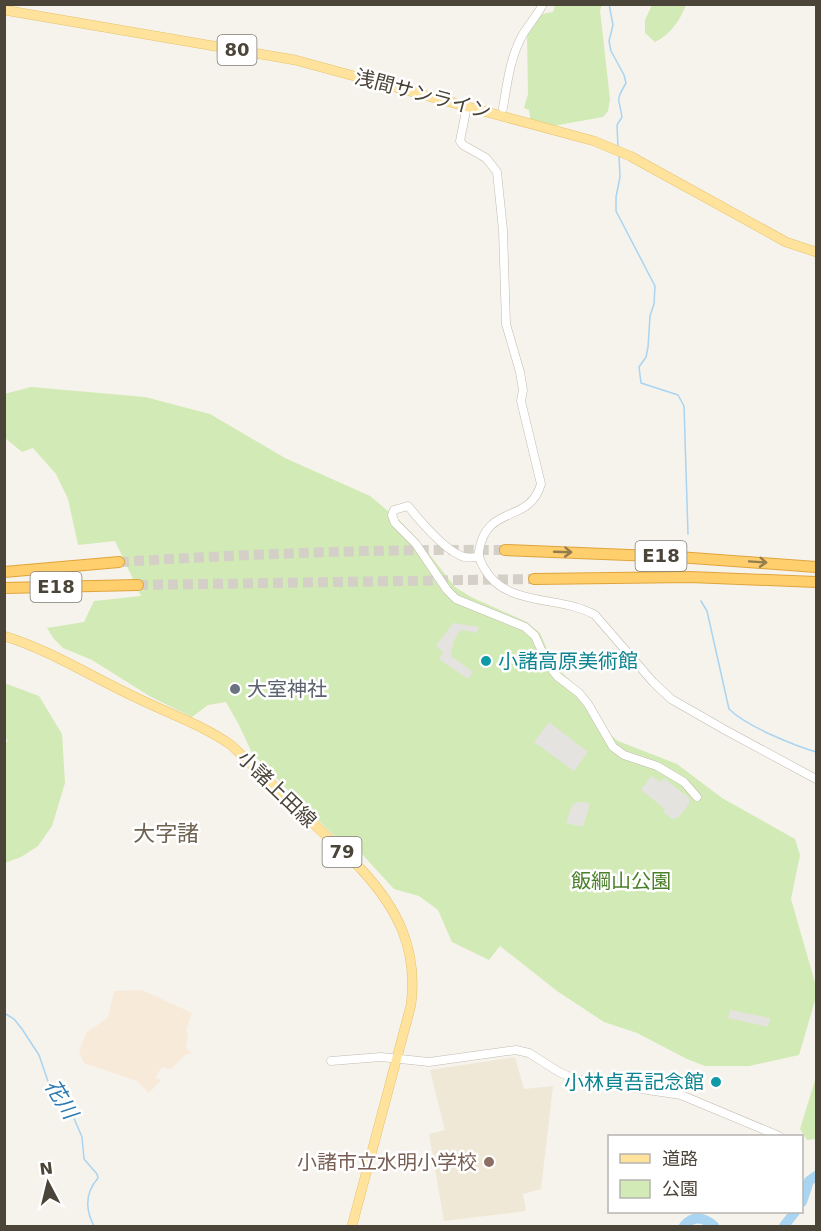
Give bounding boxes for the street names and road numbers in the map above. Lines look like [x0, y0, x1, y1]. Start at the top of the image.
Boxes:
road number: 80 [218, 35, 256, 65]
street label: 浅間サンライン [352, 64, 494, 124]
road number: E18 [636, 541, 686, 571]
road number: E18 [31, 572, 82, 602]
street label: 小諸上田線 [233, 746, 321, 832]
road number: 79 [322, 837, 362, 867]

